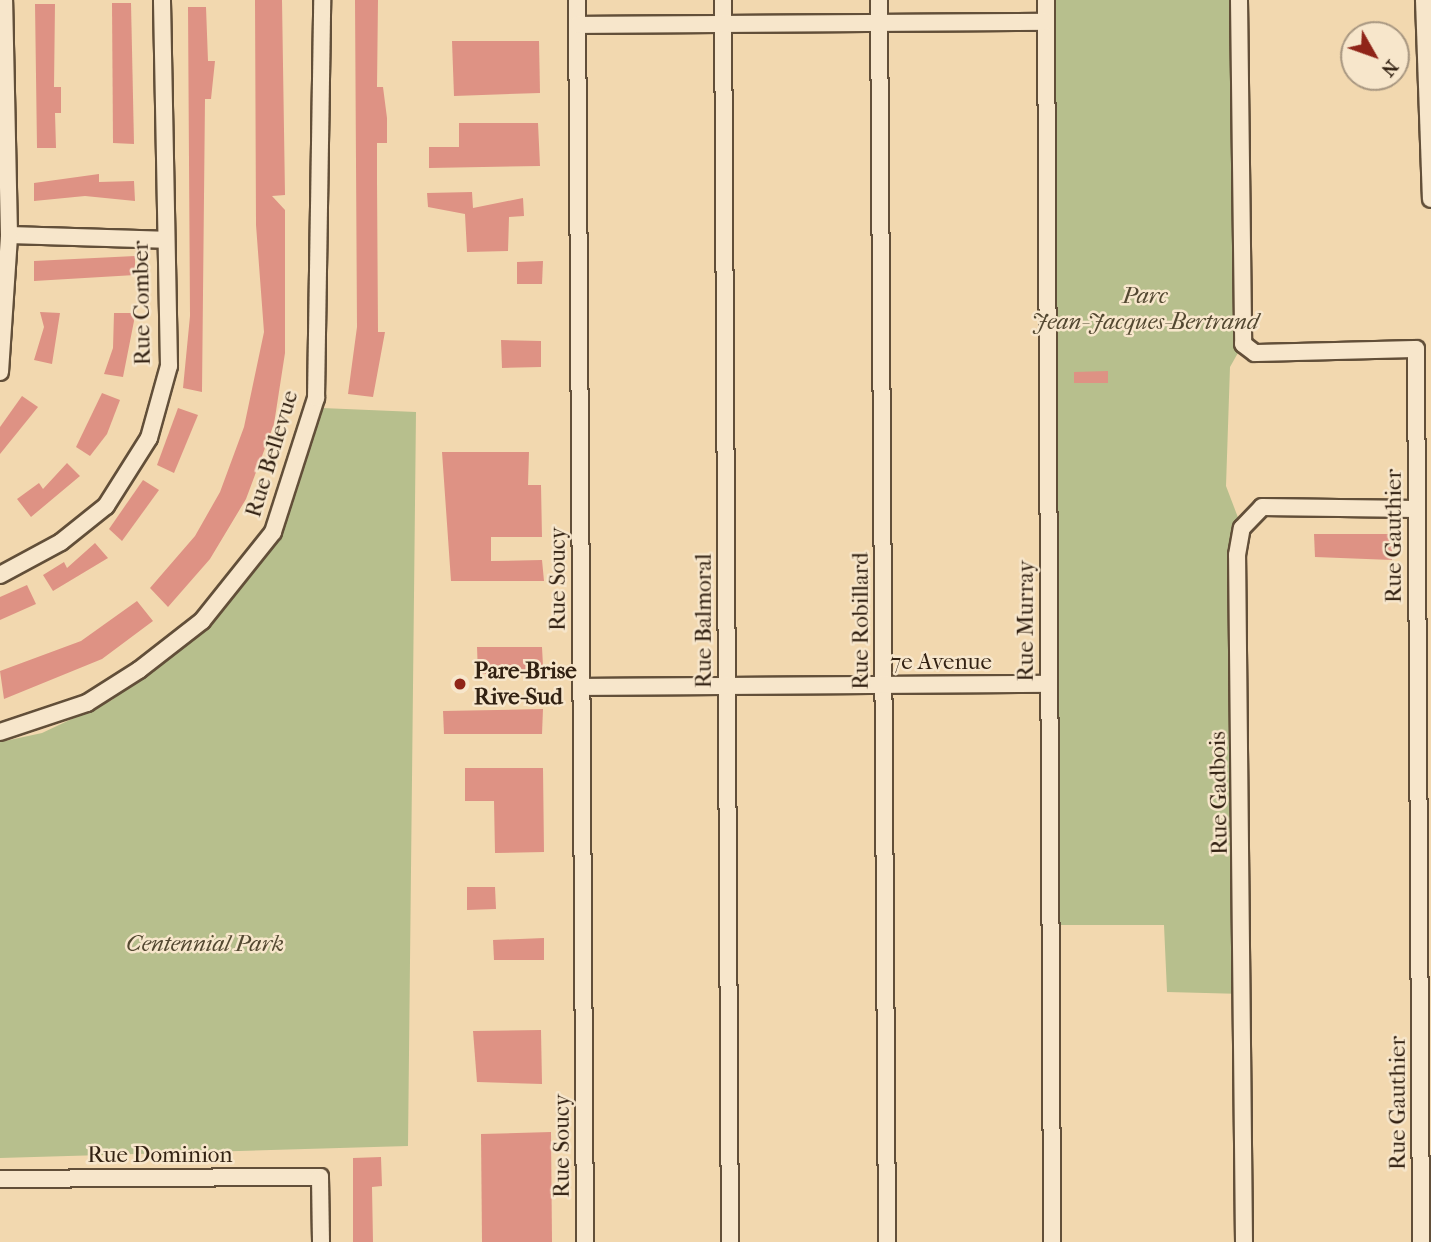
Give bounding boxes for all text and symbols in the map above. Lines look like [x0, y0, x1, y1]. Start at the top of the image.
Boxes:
north arrow [1340, 21, 1410, 91]
text: N [1376, 56, 1403, 81]
street label: Rue Comber [127, 240, 157, 366]
park label: Parc Jean-Jacques-Bertrand [1031, 282, 1259, 336]
street label: Rue Bellevue [240, 387, 304, 521]
street label: Rue Gauthier [1380, 469, 1408, 603]
street label: Rue Soucy [544, 527, 572, 631]
street label: Rue Robillard [847, 552, 875, 690]
street label: Rue Balmoral [690, 554, 718, 688]
street label: Rue Murray [1012, 560, 1040, 682]
street label: 7e Avenue [890, 648, 992, 676]
place label: Pare-Brise Rive-Sud [474, 657, 577, 711]
marker: Pare-Brise Rive-Sud [452, 676, 468, 692]
street label: Rue Gadbois [1204, 731, 1234, 855]
park label: Centennial Park [126, 930, 284, 958]
street label: Rue Gauthier [1384, 1036, 1412, 1170]
street label: Rue Soucy [548, 1094, 576, 1198]
street label: Rue Dominion [87, 1141, 233, 1169]

